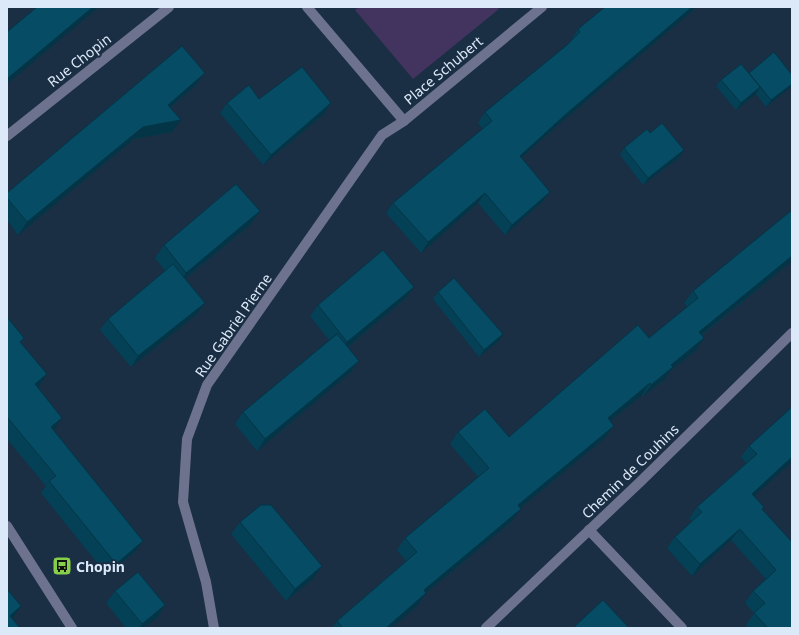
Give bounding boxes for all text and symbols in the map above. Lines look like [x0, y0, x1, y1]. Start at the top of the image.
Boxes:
street label: Rue Chopin [43, 29, 115, 91]
street label: Place Schubert [400, 31, 486, 109]
street label: Rue Gabriel Pierne [190, 269, 276, 381]
street label: Chemin de Couhins [577, 419, 683, 522]
bus stop icon: Chopin [51, 555, 73, 577]
place label: Chopin [76, 557, 125, 576]

